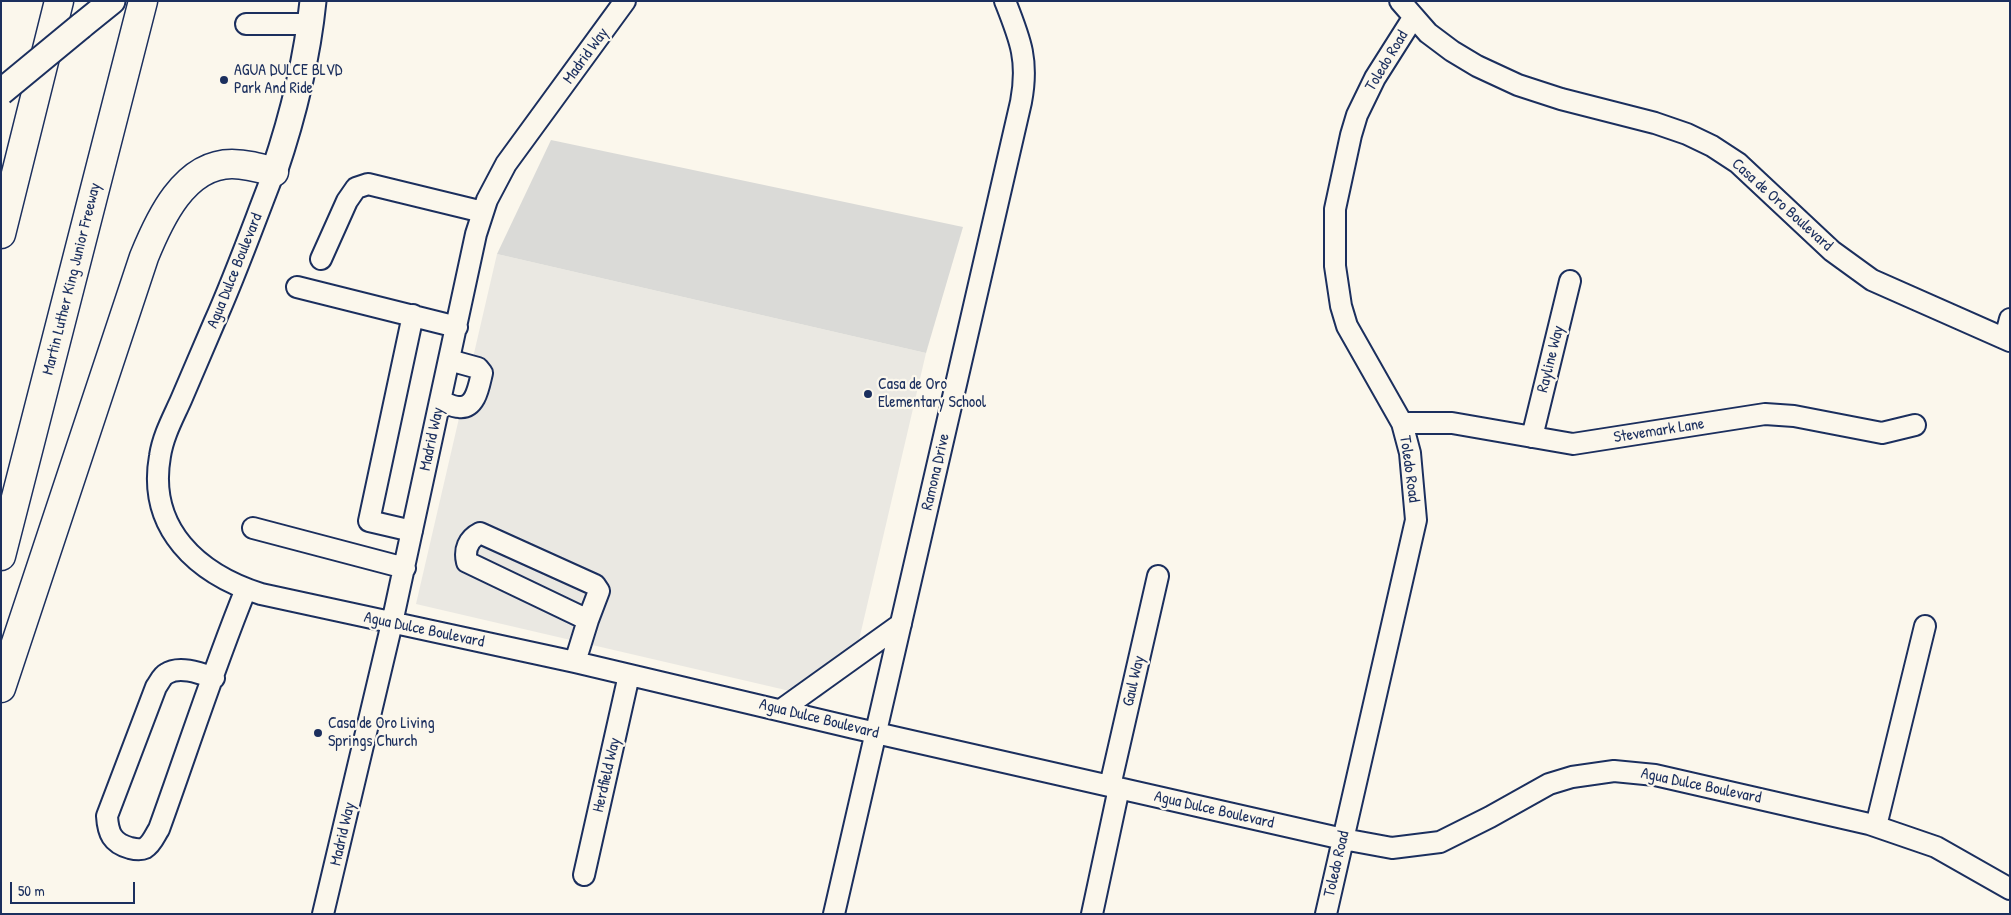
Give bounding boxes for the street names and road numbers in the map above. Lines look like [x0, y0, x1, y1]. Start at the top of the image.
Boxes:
street label: Madrid Way [559, 24, 613, 88]
street label: Toledo Road [1361, 27, 1413, 95]
street label: Casa de Oro Boulevard [1728, 155, 1836, 255]
street label: Martin Luther King Junior Freeway [39, 181, 105, 377]
street label: Agua Dulce Boulevard [203, 211, 267, 331]
street label: Rayline Way [1533, 324, 1569, 394]
street label: Madrid Way [416, 405, 448, 473]
street label: Stevemark Lane [1612, 414, 1706, 448]
street label: Ramona Drive [918, 432, 954, 512]
street label: Toledo Road [1395, 434, 1423, 504]
street label: Agua Dulce Boulevard [362, 608, 486, 652]
street label: Gaul Way [1119, 654, 1149, 708]
street label: Agua Dulce Boulevard [757, 695, 881, 743]
street label: Herdfield Way [589, 736, 625, 814]
street label: Agua Dulce Boulevard [1639, 764, 1763, 808]
street label: Agua Dulce Boulevard [1152, 787, 1276, 833]
street label: Madrid Way [326, 800, 360, 868]
street label: Toledo Road [1320, 829, 1354, 899]

